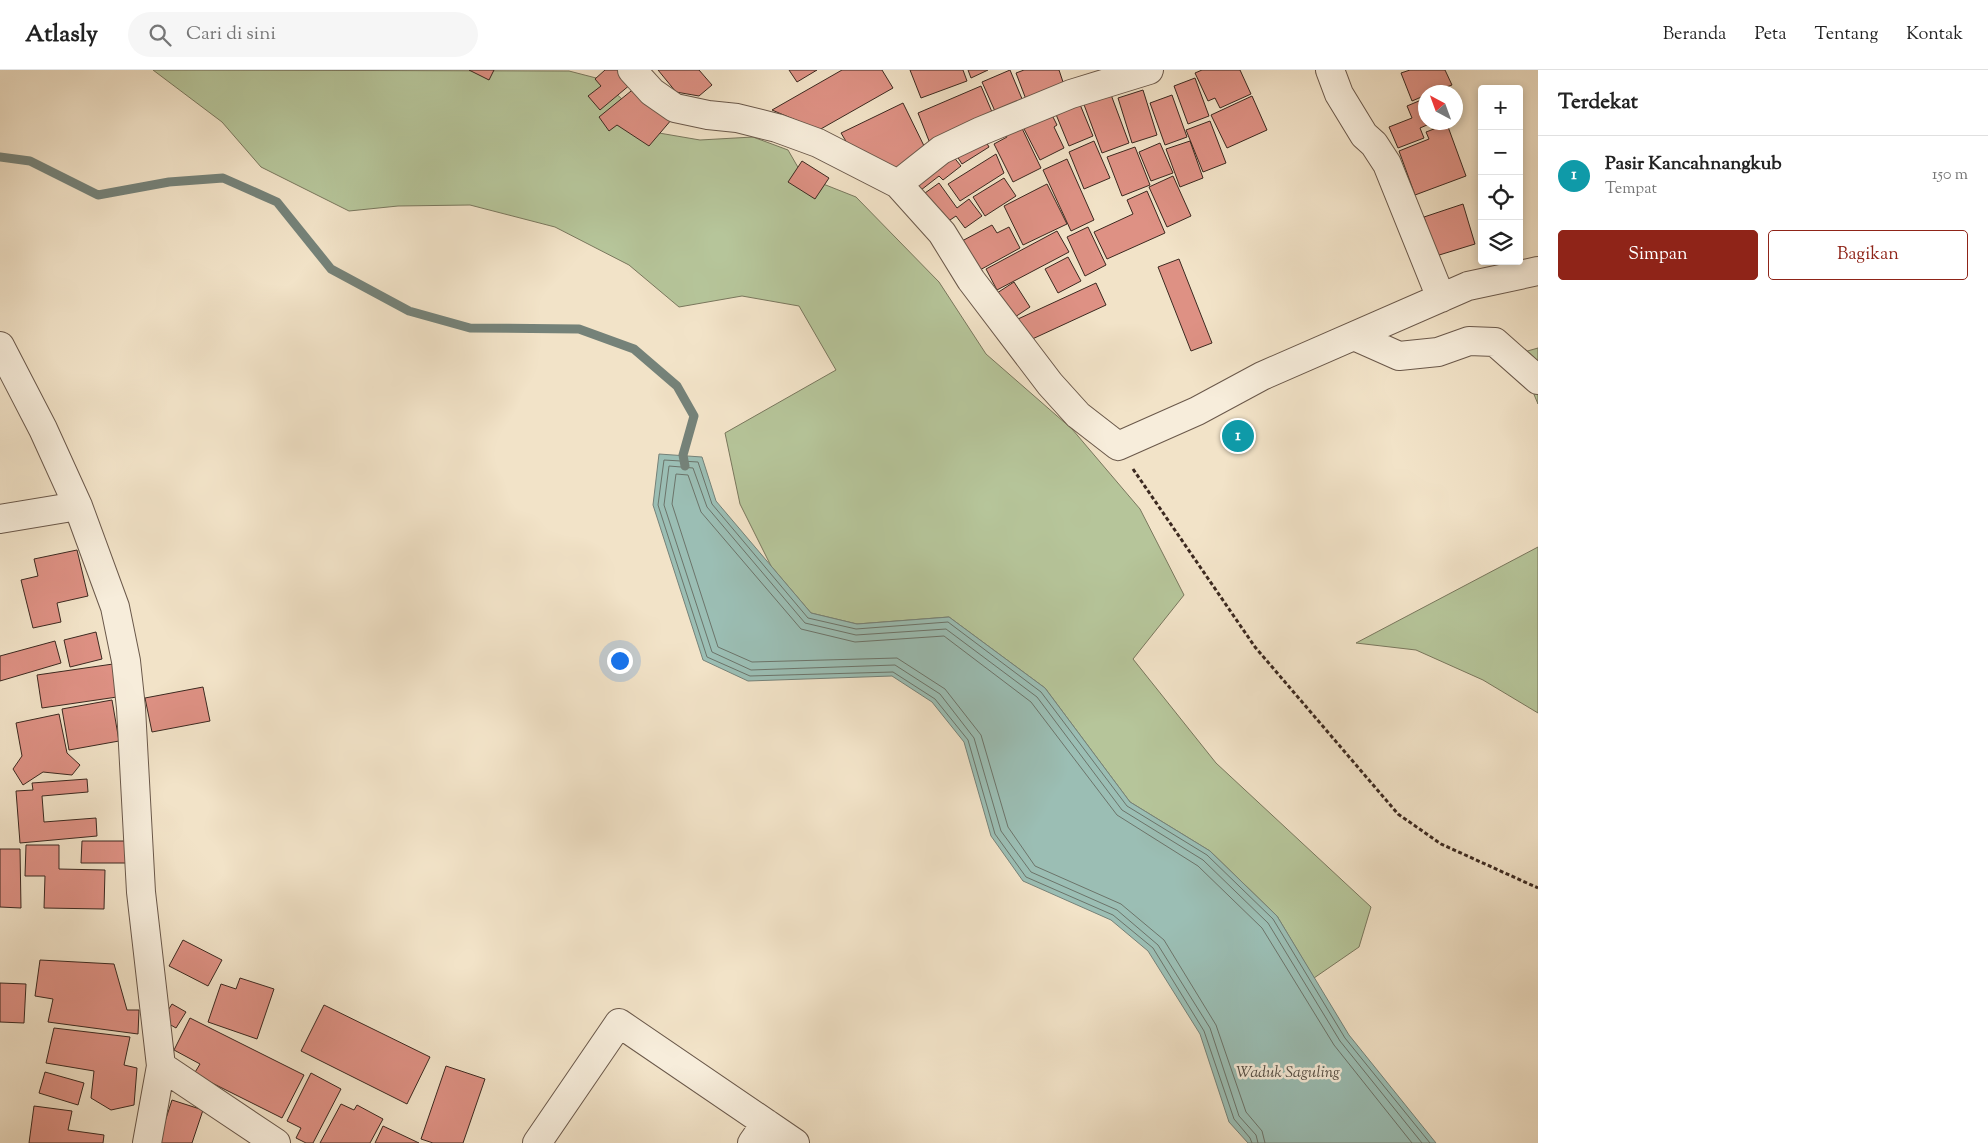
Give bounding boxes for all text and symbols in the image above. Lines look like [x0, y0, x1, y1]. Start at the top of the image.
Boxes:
search box [128, 12, 478, 57]
text: Atlasly [25, 18, 98, 52]
icon: search [146, 21, 174, 49]
text: Cari di sini [186, 21, 276, 48]
text: Beranda [1663, 22, 1726, 48]
text: Peta [1754, 22, 1787, 48]
text: Tentang [1815, 22, 1878, 48]
text: Kontak [1906, 22, 1963, 48]
north arrow [1418, 85, 1463, 130]
map controls [1478, 85, 1523, 265]
button: + [1478, 85, 1523, 130]
text: Terdekat [1558, 88, 1638, 118]
button: − [1478, 130, 1523, 175]
text: Pasir Kancahnangkub [1605, 151, 1782, 178]
text: 1 [1571, 164, 1577, 187]
text: 150 m [1932, 164, 1968, 187]
button: locate [1478, 175, 1523, 220]
text: Tempat [1605, 178, 1657, 201]
button: layers [1478, 220, 1523, 265]
button: Simpan [1558, 230, 1758, 280]
button: Bagikan [1768, 230, 1968, 280]
pin: 1 [1222, 417, 1254, 455]
your location [607, 648, 633, 674]
water label: Waduk Saguling [1236, 1062, 1340, 1085]

